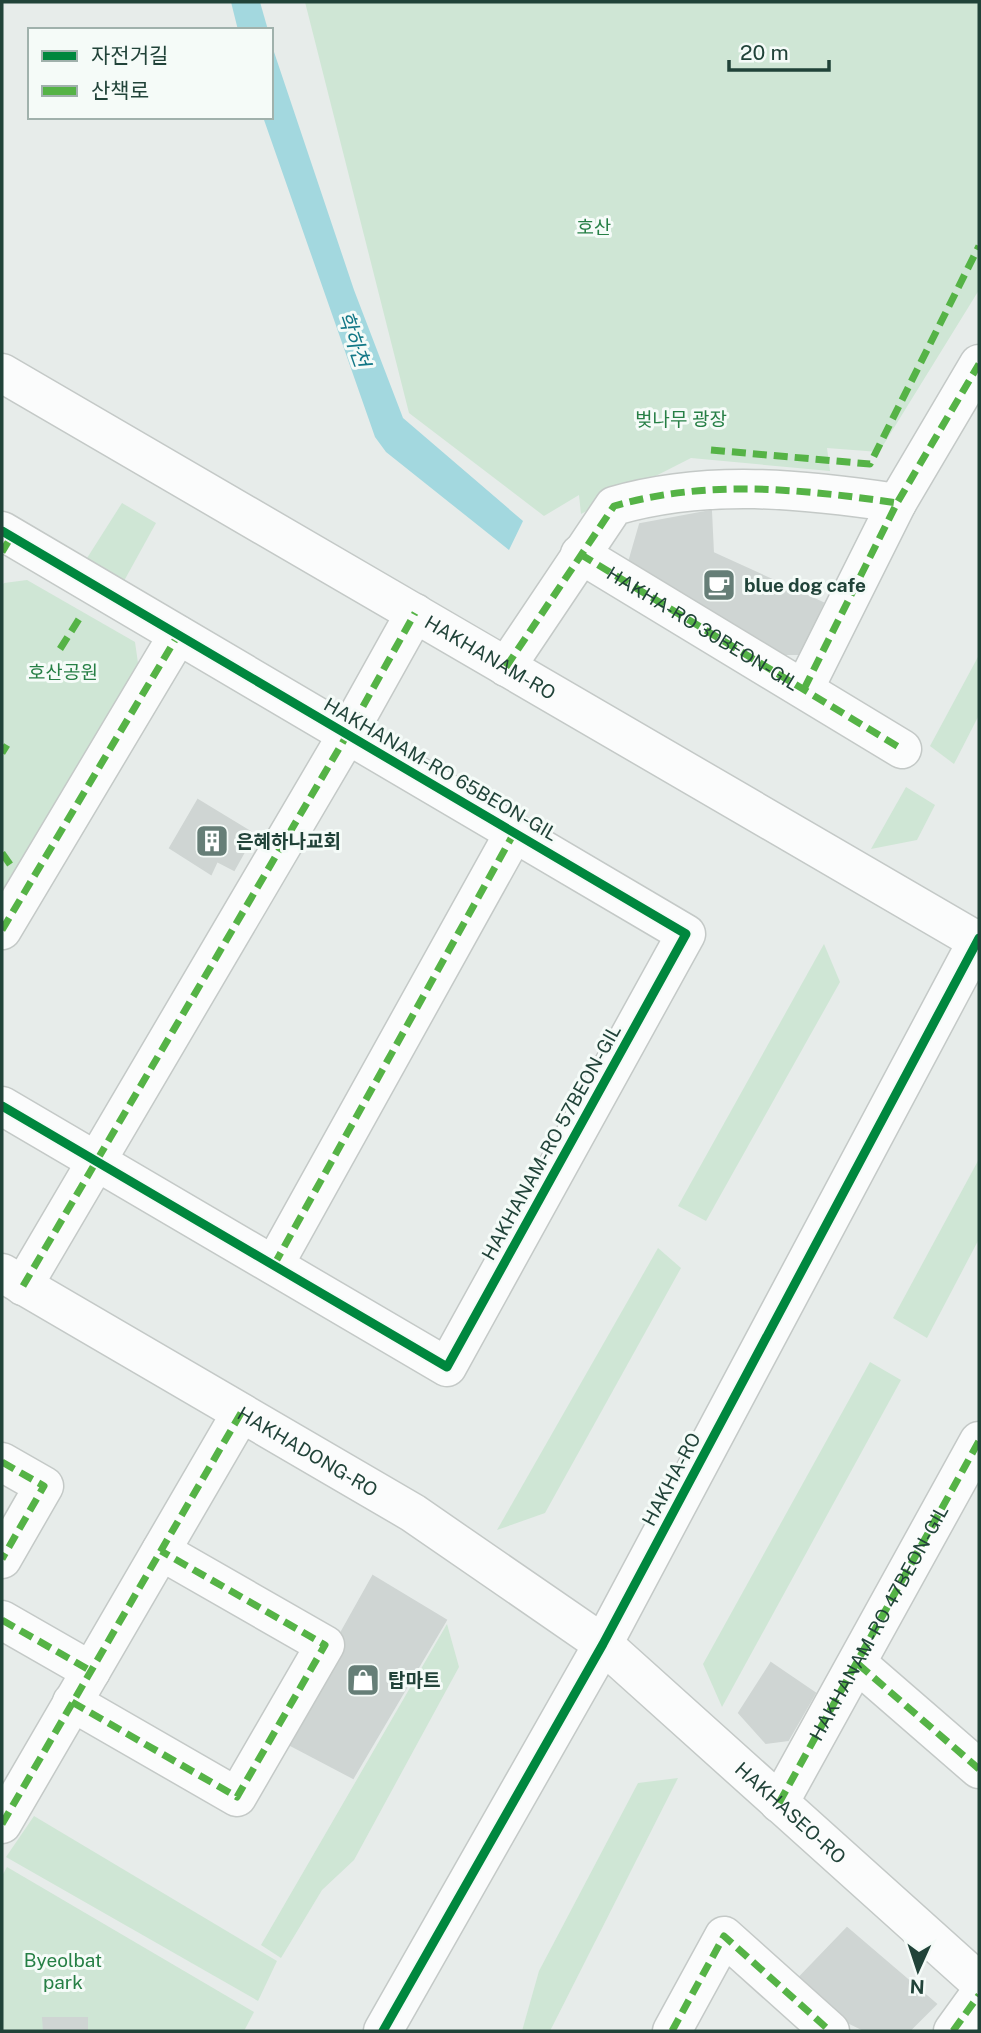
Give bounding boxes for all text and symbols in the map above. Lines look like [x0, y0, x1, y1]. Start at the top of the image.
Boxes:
legend [28, 28, 273, 119]
scale bar [729, 28, 829, 72]
text: 20 m [740, 40, 789, 65]
text: 자전거길 [91, 43, 168, 68]
text: 산책로 [91, 78, 149, 103]
park label: 호산 [577, 216, 611, 238]
water label: 학하천 [333, 308, 376, 373]
park label: 벚나무 광장 [635, 408, 727, 430]
street label: HAKHA-RO 30BEON-GIL [603, 562, 803, 695]
cafe icon: blue dog cafe [700, 566, 738, 604]
place label: blue dog cafe [744, 574, 866, 596]
street label: HAKHANAM-RO [421, 611, 560, 704]
park label: 호산공원 [28, 661, 98, 683]
street label: HAKHANAM-RO 65BEON-GIL [320, 693, 562, 845]
building icon: 은혜하나교회 [193, 822, 231, 860]
place label: 은혜하나교회 [236, 830, 341, 852]
street label: HAKHANAM-RO 57BEON-GIL [477, 1020, 625, 1264]
street label: HAKHADONG-RO [234, 1402, 382, 1501]
street label: HAKHA-RO [637, 1429, 705, 1529]
street label: HAKHANAM-RO 47BEON-GIL [805, 1501, 953, 1744]
shop icon: 탑마트 [344, 1661, 382, 1699]
place label: 탑마트 [388, 1669, 440, 1691]
street label: HAKHASEO-RO [731, 1757, 850, 1868]
north arrow [883, 1935, 953, 2005]
park label: Byeolbat park [24, 1949, 102, 1993]
text: N [909, 1976, 925, 1998]

